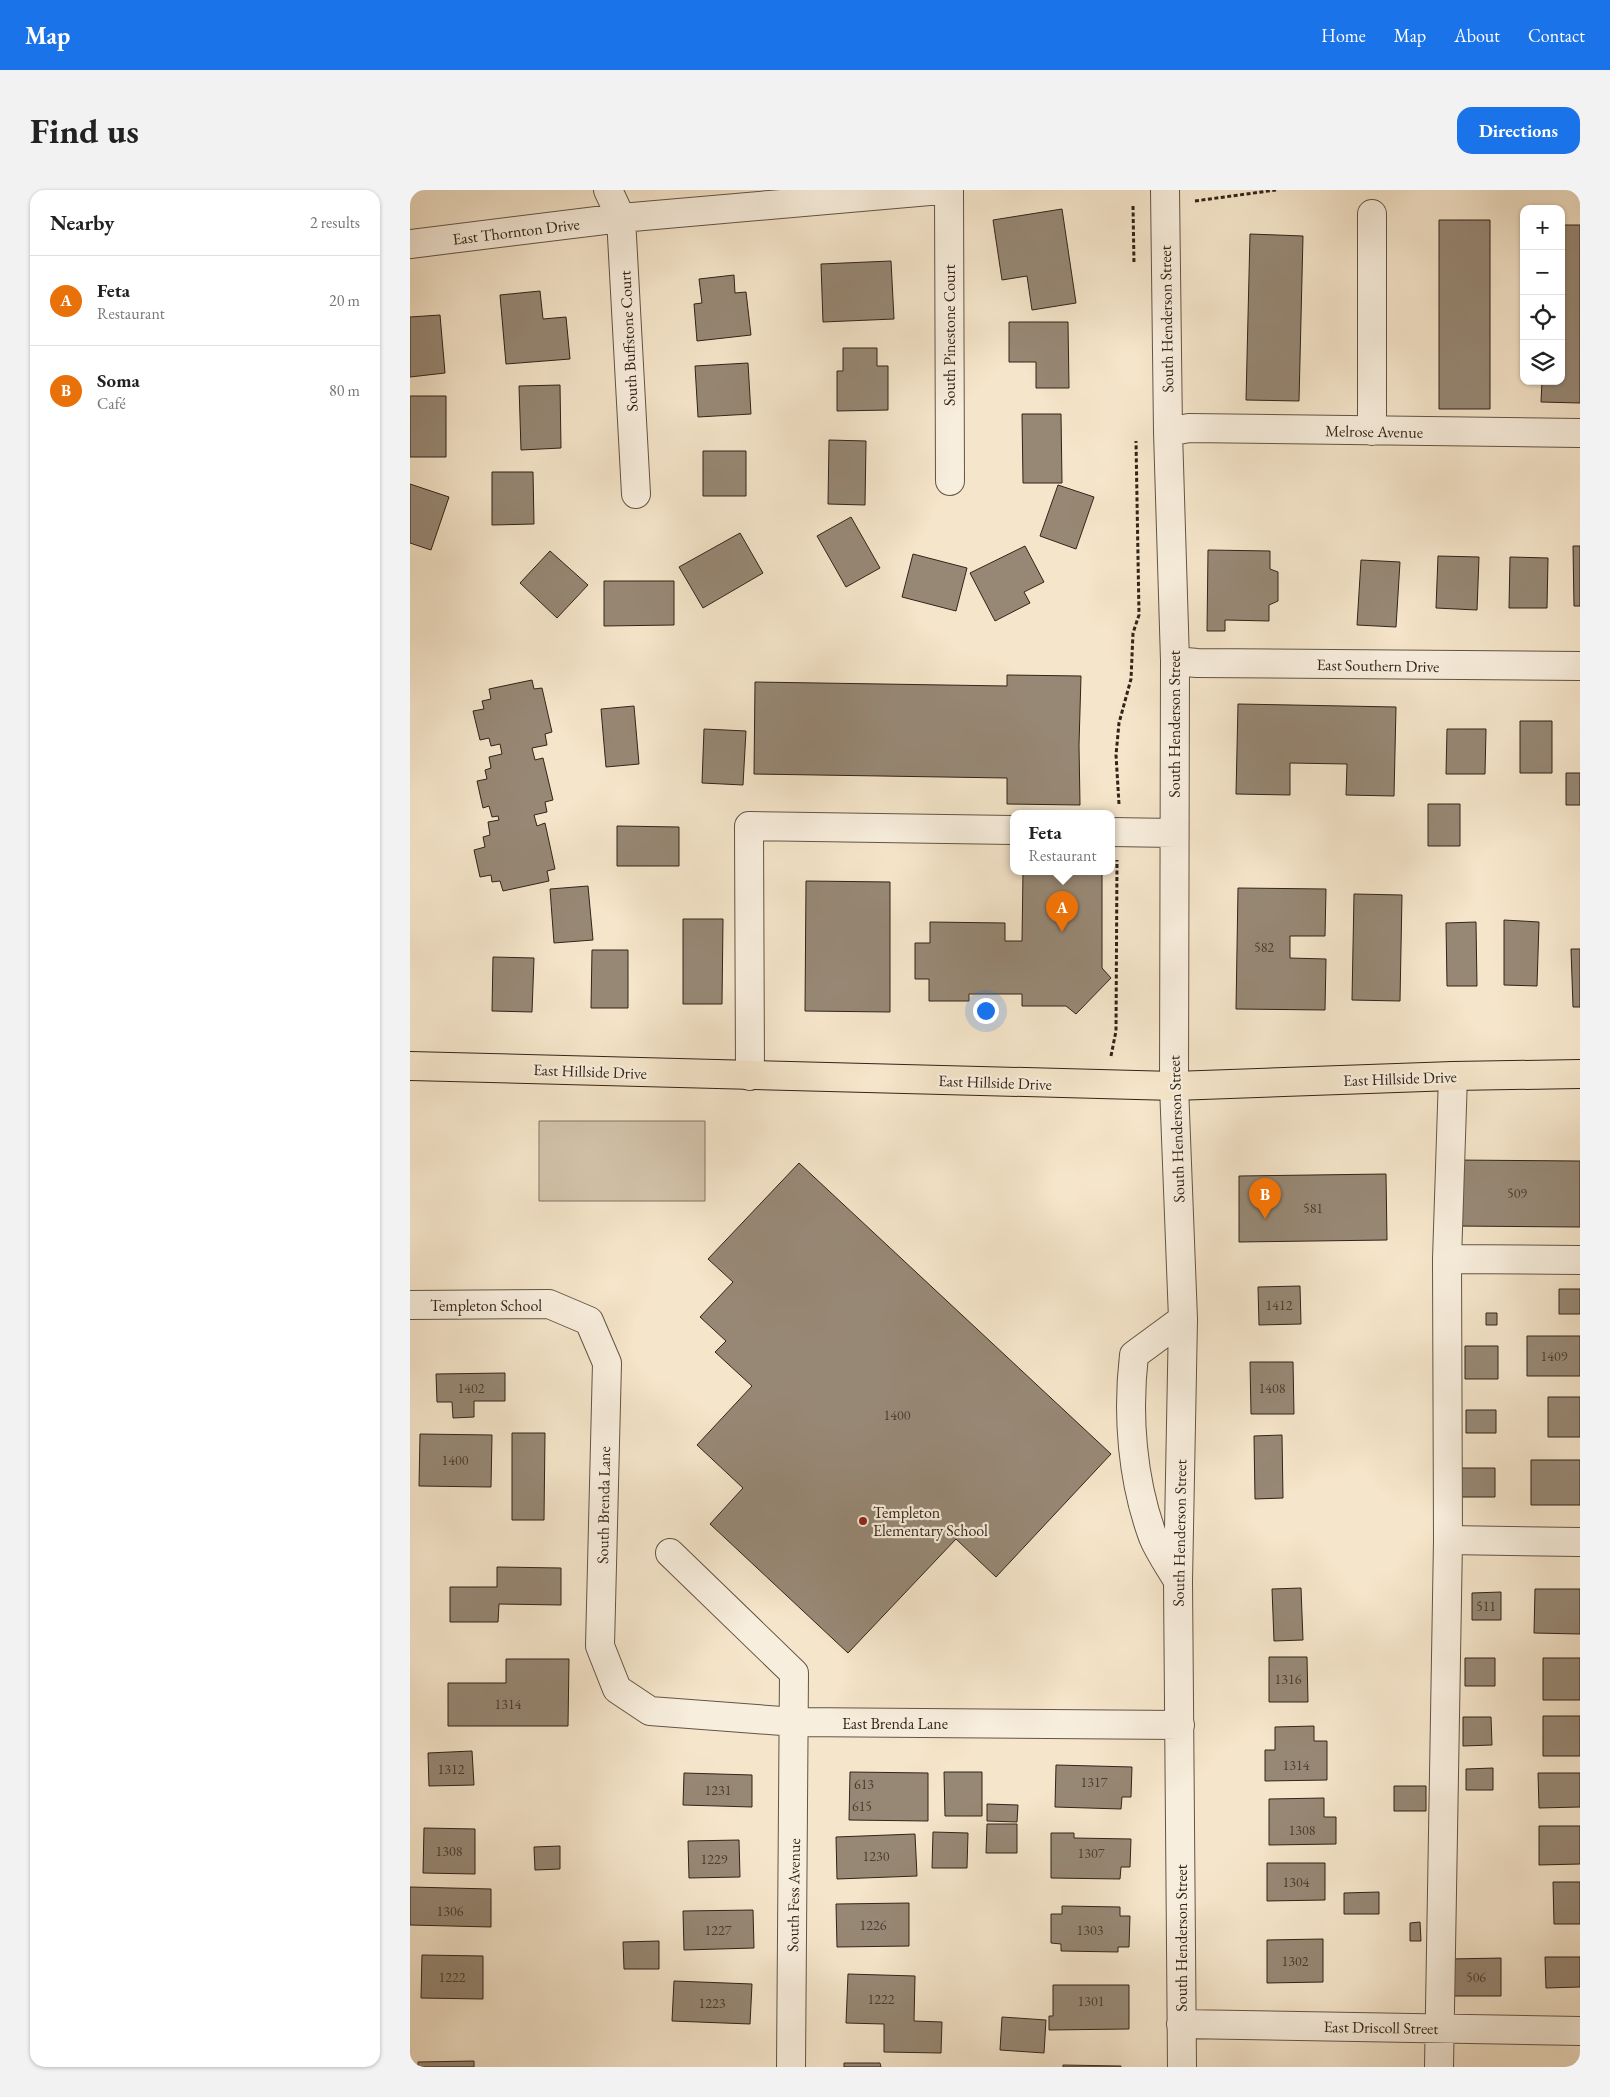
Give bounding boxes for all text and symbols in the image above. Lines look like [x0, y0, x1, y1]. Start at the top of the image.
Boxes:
text: Map [25, 20, 70, 51]
text: Home [1321, 24, 1366, 47]
text: Map [1394, 24, 1426, 47]
text: About [1454, 24, 1500, 47]
text: Contact [1528, 24, 1585, 47]
button: Directions [1457, 107, 1580, 154]
text: Find us [30, 108, 139, 153]
map controls [1520, 205, 1565, 385]
button: + [1520, 205, 1565, 250]
text: Nearby [50, 209, 114, 236]
text: 2 results [310, 212, 360, 233]
street label: East Thornton Drive [451, 213, 581, 250]
street label: South Henderson Street [1155, 245, 1178, 393]
button: − [1520, 250, 1565, 295]
street label: South Pinestone Court [939, 264, 960, 406]
street label: South Buffstone Court [614, 270, 643, 412]
text: Feta [97, 278, 130, 303]
text: A [60, 290, 72, 311]
text: 20 m [329, 290, 360, 311]
button: locate [1520, 295, 1565, 340]
text: Restaurant [97, 303, 165, 324]
button: layers [1520, 340, 1565, 385]
text: Soma [97, 368, 140, 393]
text: B [61, 380, 71, 401]
text: 80 m [329, 380, 360, 401]
text: Café [97, 393, 126, 414]
street label: Melrose Avenue [1325, 420, 1423, 443]
street label: South Henderson Street [1164, 650, 1185, 798]
street label: East Southern Drive [1316, 654, 1440, 677]
popup [1010, 810, 1115, 875]
text: Feta [1029, 820, 1062, 845]
text: Restaurant [1029, 845, 1096, 866]
pin: A [1046, 891, 1078, 932]
house number: 582 [1254, 938, 1274, 956]
your location [973, 998, 999, 1024]
street label: South Henderson Street [1163, 1055, 1190, 1203]
street label: East Hillside Drive [533, 1059, 647, 1084]
street label: East Hillside Drive [1343, 1066, 1457, 1091]
street label: East Hillside Drive [938, 1070, 1052, 1095]
pin: B [1249, 1178, 1281, 1219]
house number: 509 [1507, 1184, 1527, 1202]
house number: 581 [1303, 1199, 1323, 1217]
street label: Templeton School [430, 1295, 542, 1316]
house number: 1412 [1266, 1296, 1293, 1314]
house number: 1409 [1541, 1347, 1568, 1365]
house number: 1402 [458, 1379, 485, 1397]
house number: 1408 [1259, 1379, 1286, 1397]
house number: 1400 [884, 1406, 911, 1424]
street label: South Brenda Lane [592, 1446, 615, 1564]
house number: 1400 [442, 1451, 469, 1469]
street label: South Henderson Street [1168, 1459, 1191, 1607]
place label: Templeton Elementary School [873, 1502, 988, 1541]
marker: Templeton Elementary School [857, 1515, 869, 1527]
house number: 511 [1476, 1597, 1496, 1615]
house number: 1316 [1275, 1670, 1302, 1688]
house number: 1314 [495, 1695, 522, 1713]
street label: East Brenda Lane [842, 1713, 948, 1734]
house number: 1314 [1283, 1756, 1310, 1774]
house number: 1312 [438, 1760, 465, 1778]
house number: 1317 [1081, 1773, 1108, 1791]
house number: 613 [854, 1775, 874, 1793]
house number: 1231 [705, 1781, 731, 1799]
house number: 615 [852, 1797, 872, 1815]
house number: 1308 [1289, 1821, 1316, 1839]
street label: South Fess Avenue [782, 1838, 805, 1952]
house number: 1308 [436, 1842, 463, 1860]
house number: 1307 [1078, 1844, 1105, 1862]
house number: 1230 [863, 1847, 890, 1865]
house number: 1229 [701, 1850, 728, 1868]
street label: South Henderson Street [1171, 1864, 1192, 2012]
house number: 1304 [1283, 1873, 1310, 1891]
house number: 1306 [437, 1902, 464, 1920]
house number: 1226 [860, 1916, 887, 1934]
house number: 1227 [705, 1921, 732, 1939]
house number: 1303 [1077, 1921, 1104, 1939]
house number: 1302 [1282, 1952, 1309, 1970]
house number: 1222 [439, 1968, 466, 1986]
house number: 506 [1466, 1968, 1486, 1986]
house number: 1222 [868, 1990, 895, 2008]
house number: 1301 [1078, 1992, 1104, 2010]
house number: 1223 [699, 1994, 726, 2012]
street label: East Driscoll Street [1323, 2016, 1439, 2039]

